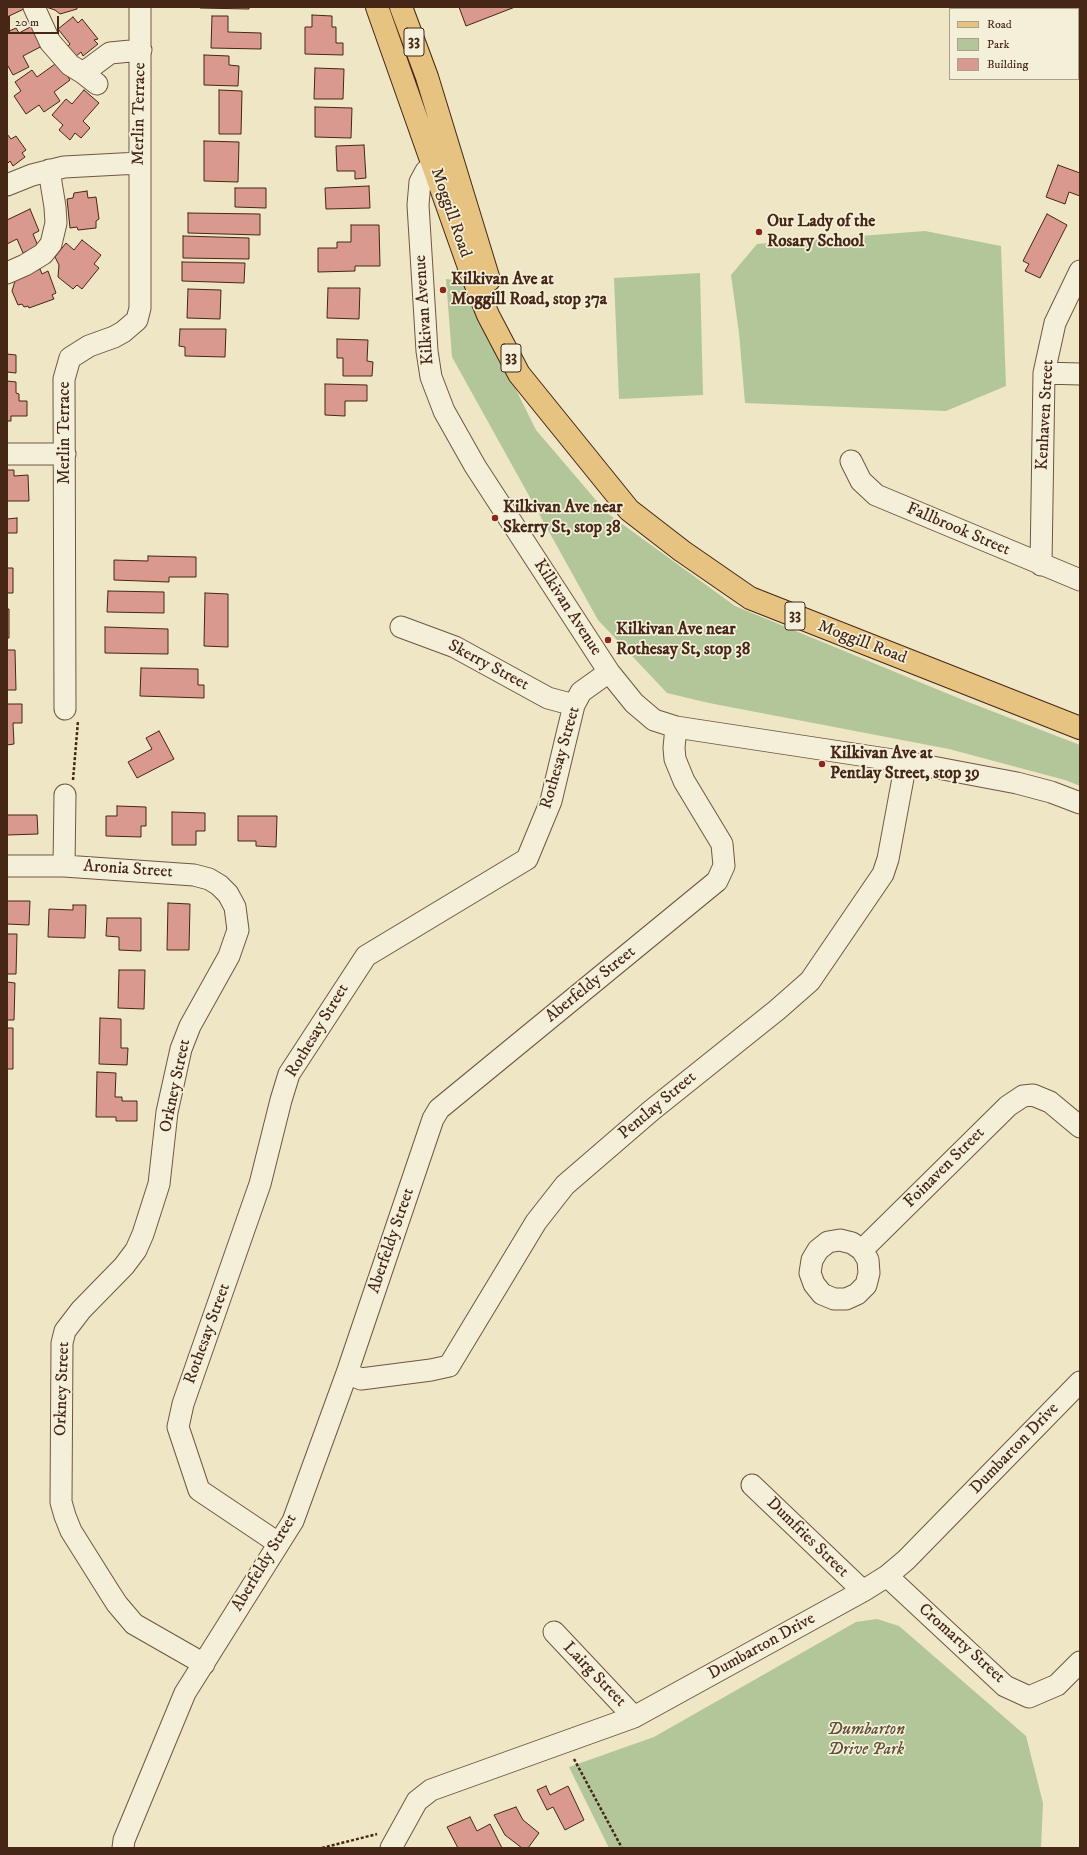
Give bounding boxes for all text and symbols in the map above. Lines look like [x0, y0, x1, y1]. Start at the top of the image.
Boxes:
scale bar [10, 8, 61, 34]
legend [949, 8, 1079, 80]
text: 20 m [15, 15, 39, 30]
text: Road [987, 17, 1012, 32]
road number: 33 [404, 28, 424, 56]
text: Park [987, 37, 1009, 52]
text: Building [987, 57, 1028, 72]
street label: Merlin Terrace [129, 62, 151, 166]
street label: Moggill Road [425, 165, 475, 261]
place label: Our Lady of the Rosary School [767, 212, 875, 252]
marker: Our Lady of the Rosary School [754, 227, 764, 237]
street label: Kilkivan Avenue [411, 254, 439, 366]
place label: Kilkivan Ave at Moggill Road, stop 37a [451, 270, 607, 310]
marker: Kilkivan Ave at Moggill Road, stop 37a [438, 285, 448, 295]
road number: 33 [501, 344, 521, 372]
street label: Kenhaven Street [1033, 359, 1059, 471]
street label: Merlin Terrace [55, 381, 75, 485]
place label: Kilkivan Ave near Skerry St, stop 38 [503, 498, 622, 538]
street label: Fallbrook Street [903, 499, 1013, 561]
marker: Kilkivan Ave near Skerry St, stop 38 [490, 513, 500, 523]
street label: Kilkivan Avenue [528, 556, 606, 660]
road number: 33 [785, 602, 805, 630]
street label: Moggill Road [815, 617, 909, 669]
place label: Kilkivan Ave near Rothesay St, stop 38 [616, 620, 750, 660]
marker: Kilkivan Ave near Rothesay St, stop 38 [603, 635, 613, 645]
street label: Skerry Street [444, 636, 532, 696]
street label: Rothesay Street [537, 704, 585, 812]
place label: Kilkivan Ave at Pentlay Street, stop 39 [830, 744, 980, 784]
marker: Kilkivan Ave at Pentlay Street, stop 39 [817, 759, 827, 769]
street label: Aronia Street [83, 857, 173, 883]
street label: Aberfeldy Street [542, 942, 640, 1028]
street label: Rothesay Street [282, 981, 354, 1081]
street label: Orkney Street [156, 1038, 196, 1134]
street label: Pentlay Street [615, 1068, 701, 1144]
street label: Foinaven Street [900, 1123, 990, 1213]
street label: Aberfeldy Street [364, 1186, 420, 1296]
street label: Rothesay Street [180, 1281, 236, 1387]
street label: Orkney Street [51, 1341, 75, 1437]
street label: Dumbarton Drive [966, 1399, 1064, 1499]
street label: Dumfries Street [762, 1494, 852, 1582]
street label: Aberfeldy Street [228, 1511, 302, 1615]
street label: Cromarty Street [913, 1600, 1009, 1688]
street label: Dumbarton Drive [705, 1609, 819, 1685]
street label: Lairg Street [558, 1638, 630, 1712]
park label: Dumbarton Drive Park [827, 1720, 905, 1760]

